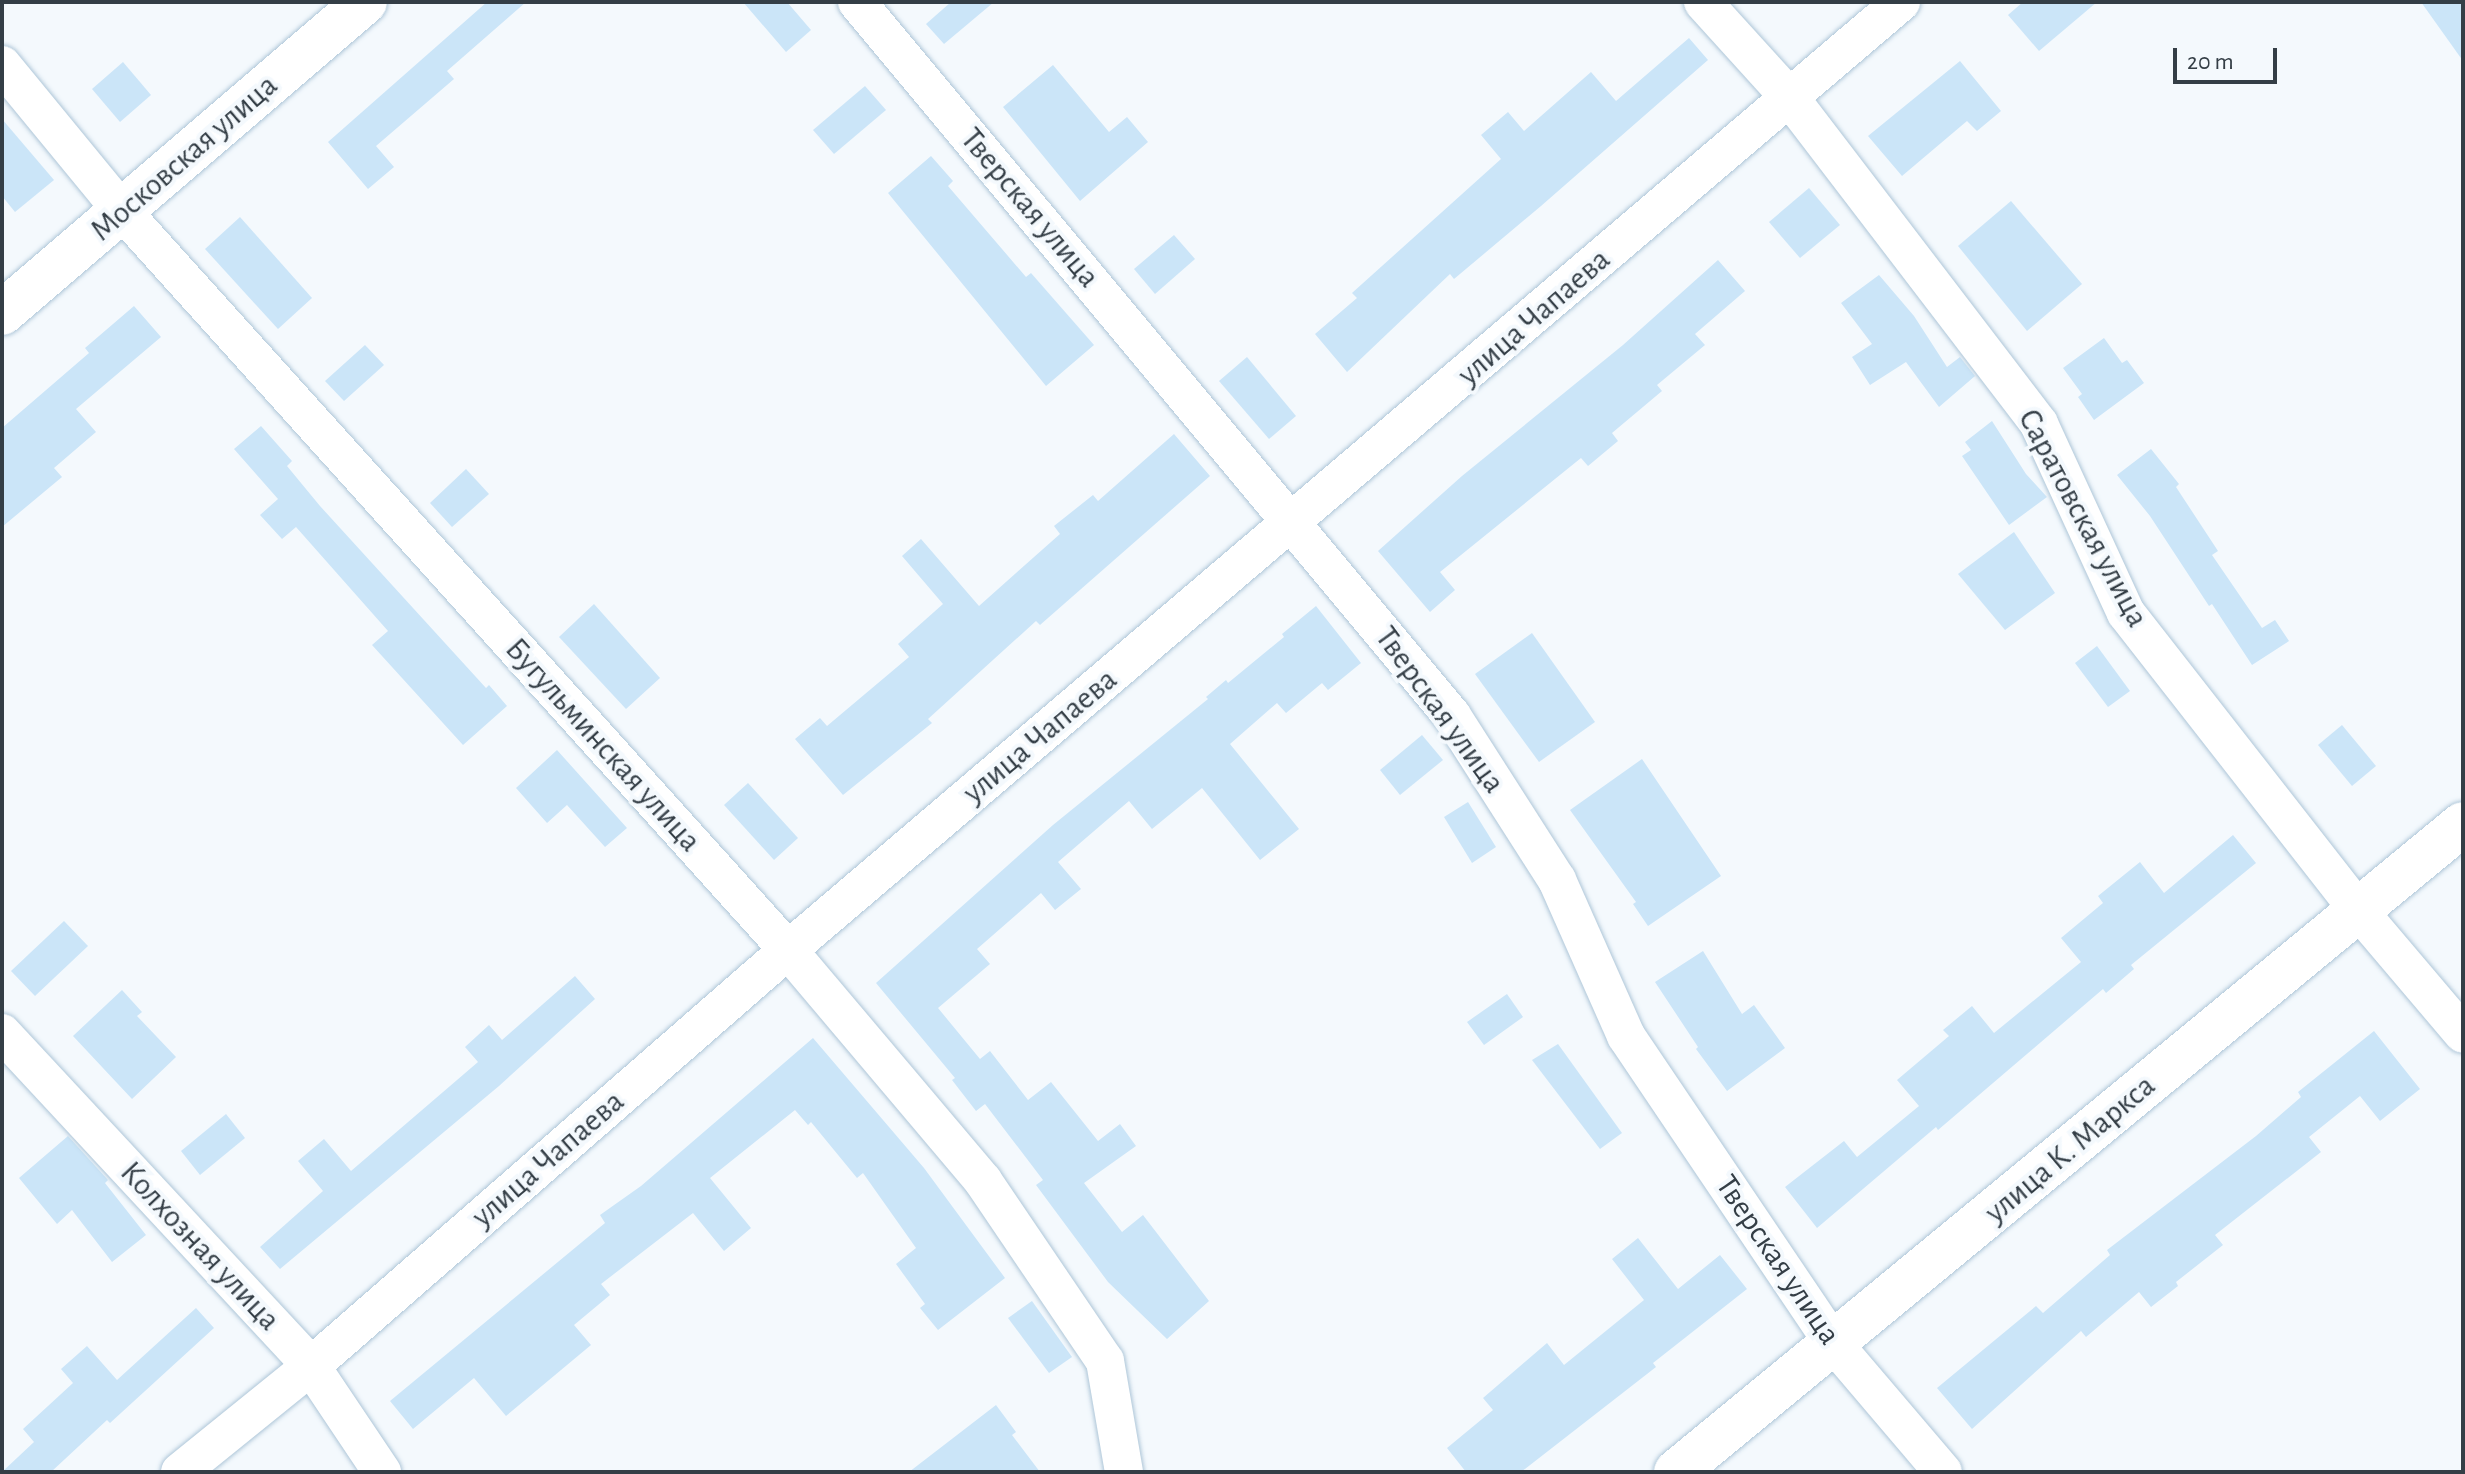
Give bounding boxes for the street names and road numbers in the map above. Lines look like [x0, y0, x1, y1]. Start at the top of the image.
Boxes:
street label: Московская улица [83, 66, 285, 250]
street label: Тверская улица [952, 121, 1108, 295]
street label: улица Чапаева [1450, 240, 1618, 394]
street label: Саратовская улица [2009, 402, 2157, 634]
street label: Тверская улица [1367, 619, 1513, 801]
street label: Бугульминская улица [497, 630, 709, 860]
street label: улица Чапаева [955, 660, 1125, 812]
street label: улица К. Маркса [1977, 1067, 2163, 1231]
street label: улица Чапаева [464, 1082, 632, 1236]
street label: Колхозная улица [112, 1153, 288, 1339]
street label: Тверская улица [1707, 1168, 1849, 1352]

